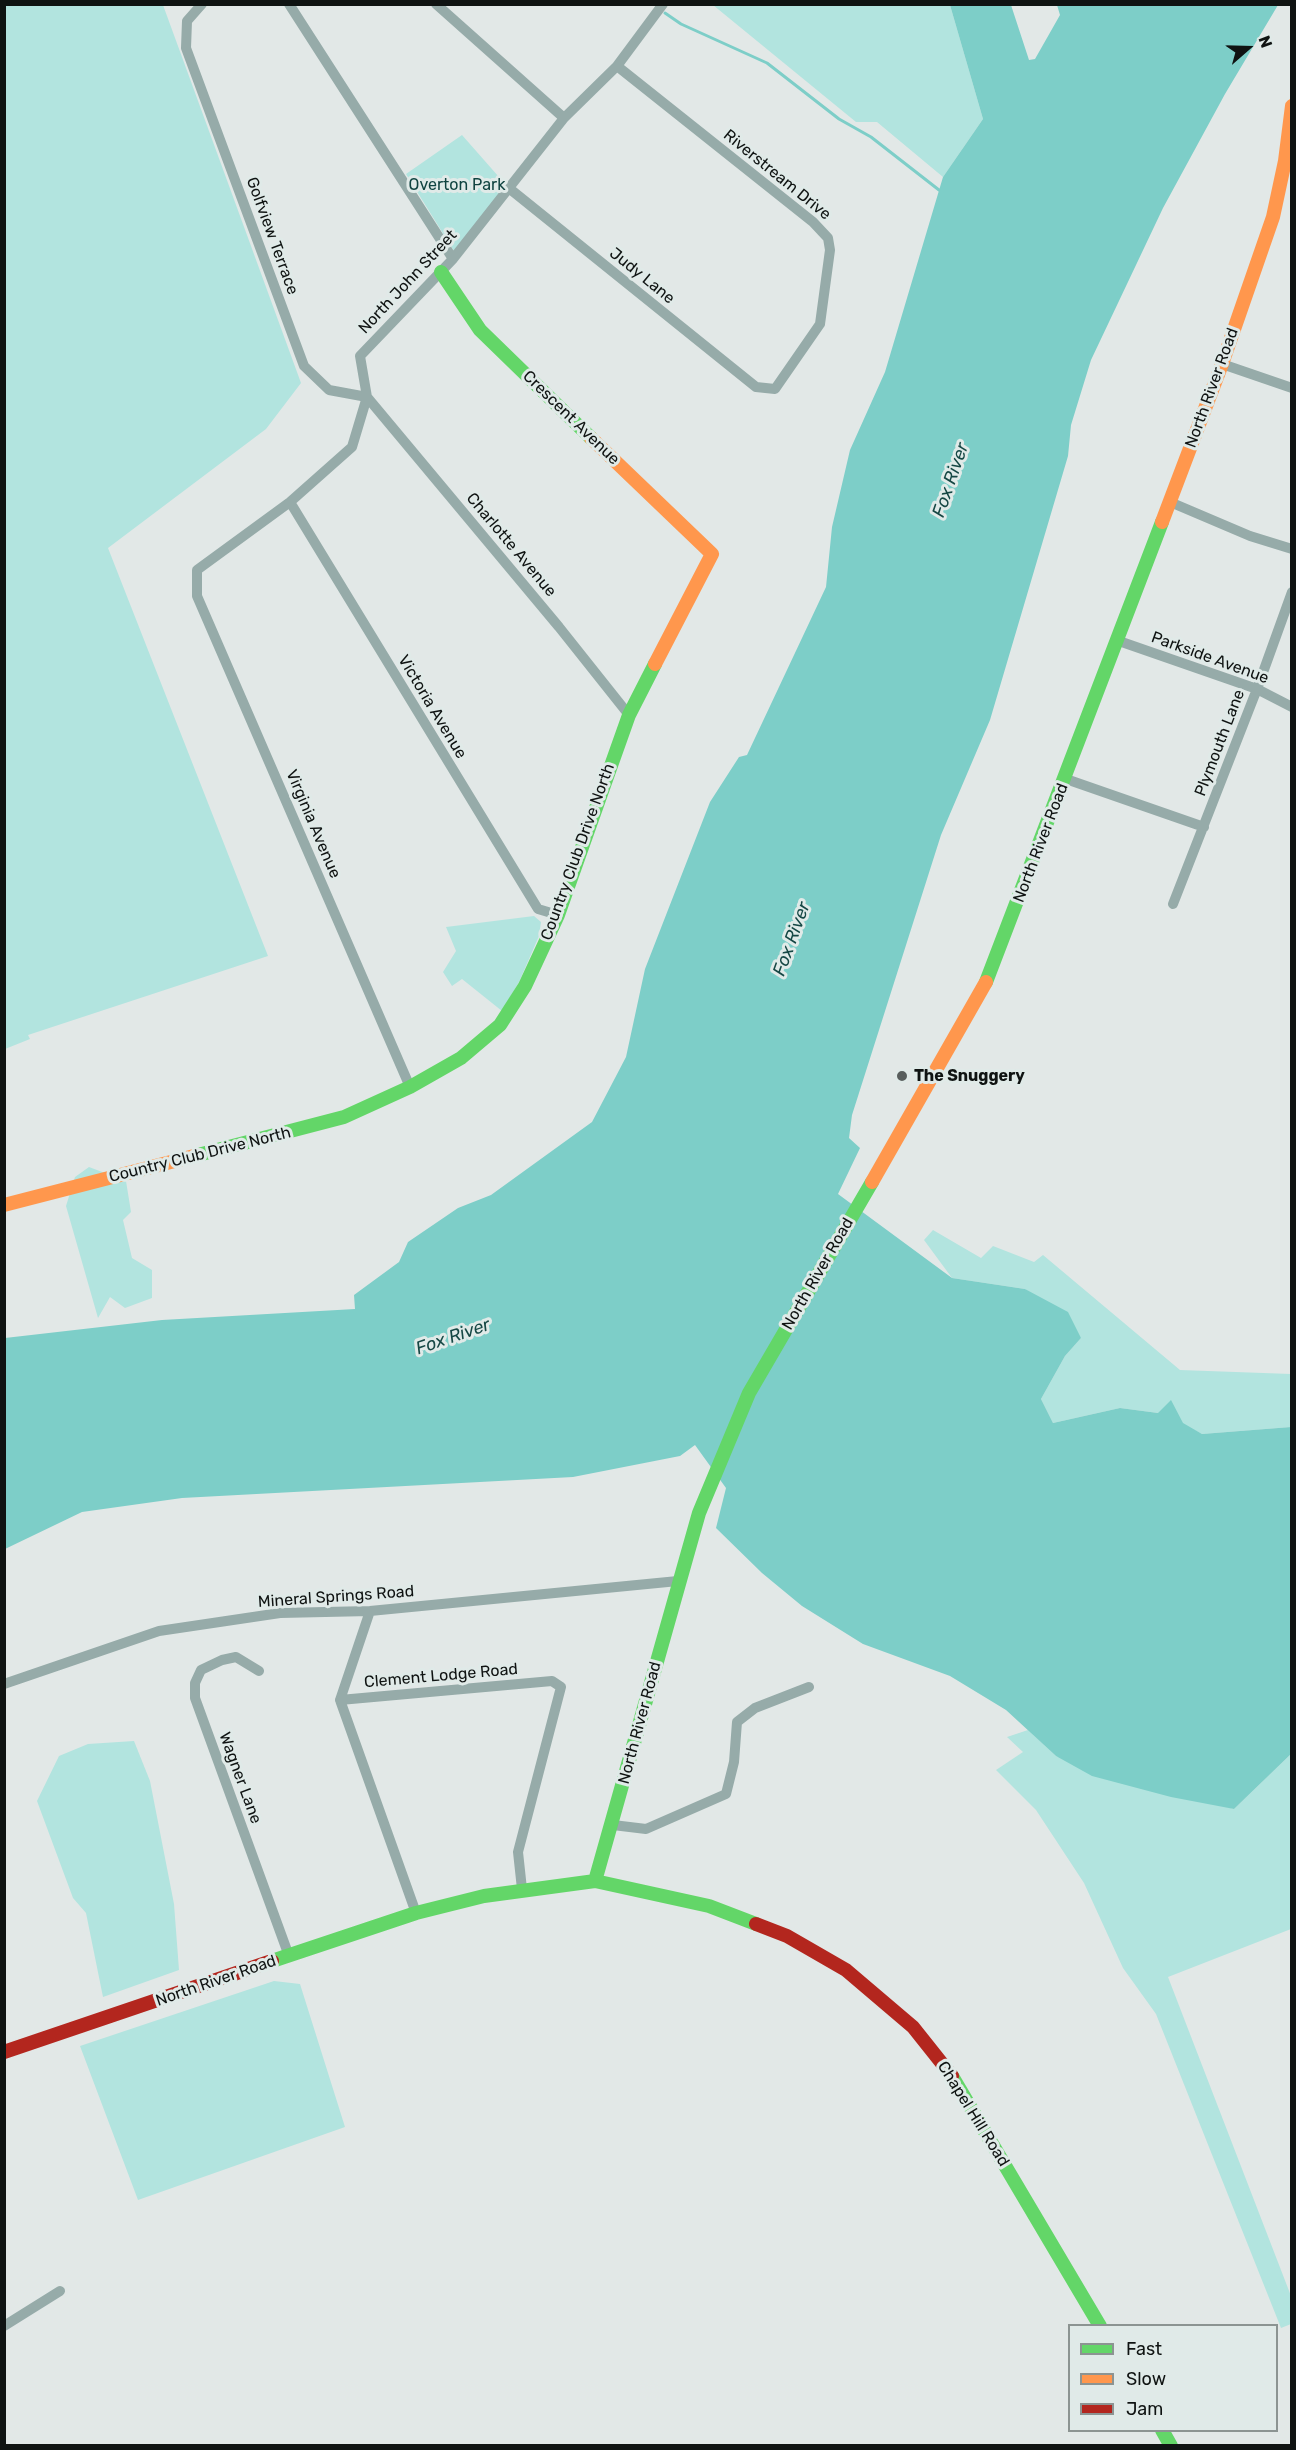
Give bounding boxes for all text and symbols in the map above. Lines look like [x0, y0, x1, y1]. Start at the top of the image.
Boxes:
north arrow [1218, 18, 1278, 78]
text: N [1254, 33, 1276, 50]
street label: Riverstream Drive [719, 126, 835, 224]
street label: Golfview Terrace [242, 175, 302, 297]
park label: Overton Park [409, 175, 505, 195]
street label: North John Street [355, 226, 461, 338]
street label: Judy Lane [605, 244, 679, 308]
street label: North River Road [1181, 325, 1243, 451]
street label: Crescent Avenue [519, 367, 623, 469]
water label: Fox River [928, 440, 974, 520]
street label: Charlotte Avenue [462, 489, 560, 601]
street label: Parkside Avenue [1149, 628, 1271, 688]
street label: Victoria Avenue [394, 652, 470, 762]
street label: Plymouth Lane [1191, 687, 1249, 799]
street label: Country Club Drive North [537, 761, 619, 943]
street label: Virginia Avenue [282, 767, 344, 881]
street label: North River Road [1009, 781, 1073, 905]
water label: Fox River [769, 899, 815, 979]
place label: The Snuggery [914, 1066, 1025, 1086]
marker: The Snuggery [895, 1069, 909, 1083]
street label: Country Club Drive North [107, 1123, 293, 1187]
street label: North River Road [778, 1215, 858, 1333]
water label: Fox River [413, 1314, 493, 1360]
street label: Mineral Springs Road [257, 1582, 415, 1612]
street label: Clement Lodge Road [363, 1660, 519, 1692]
street label: North River Road [614, 1660, 666, 1786]
street label: Wagner Lane [215, 1730, 265, 1826]
street label: North River Road [153, 1951, 279, 2011]
street label: Chapel Hill Road [933, 2058, 1013, 2170]
legend [1068, 2324, 1278, 2432]
text: Fast [1126, 2338, 1162, 2360]
text: Slow [1126, 2368, 1166, 2390]
text: Jam [1126, 2398, 1163, 2420]

